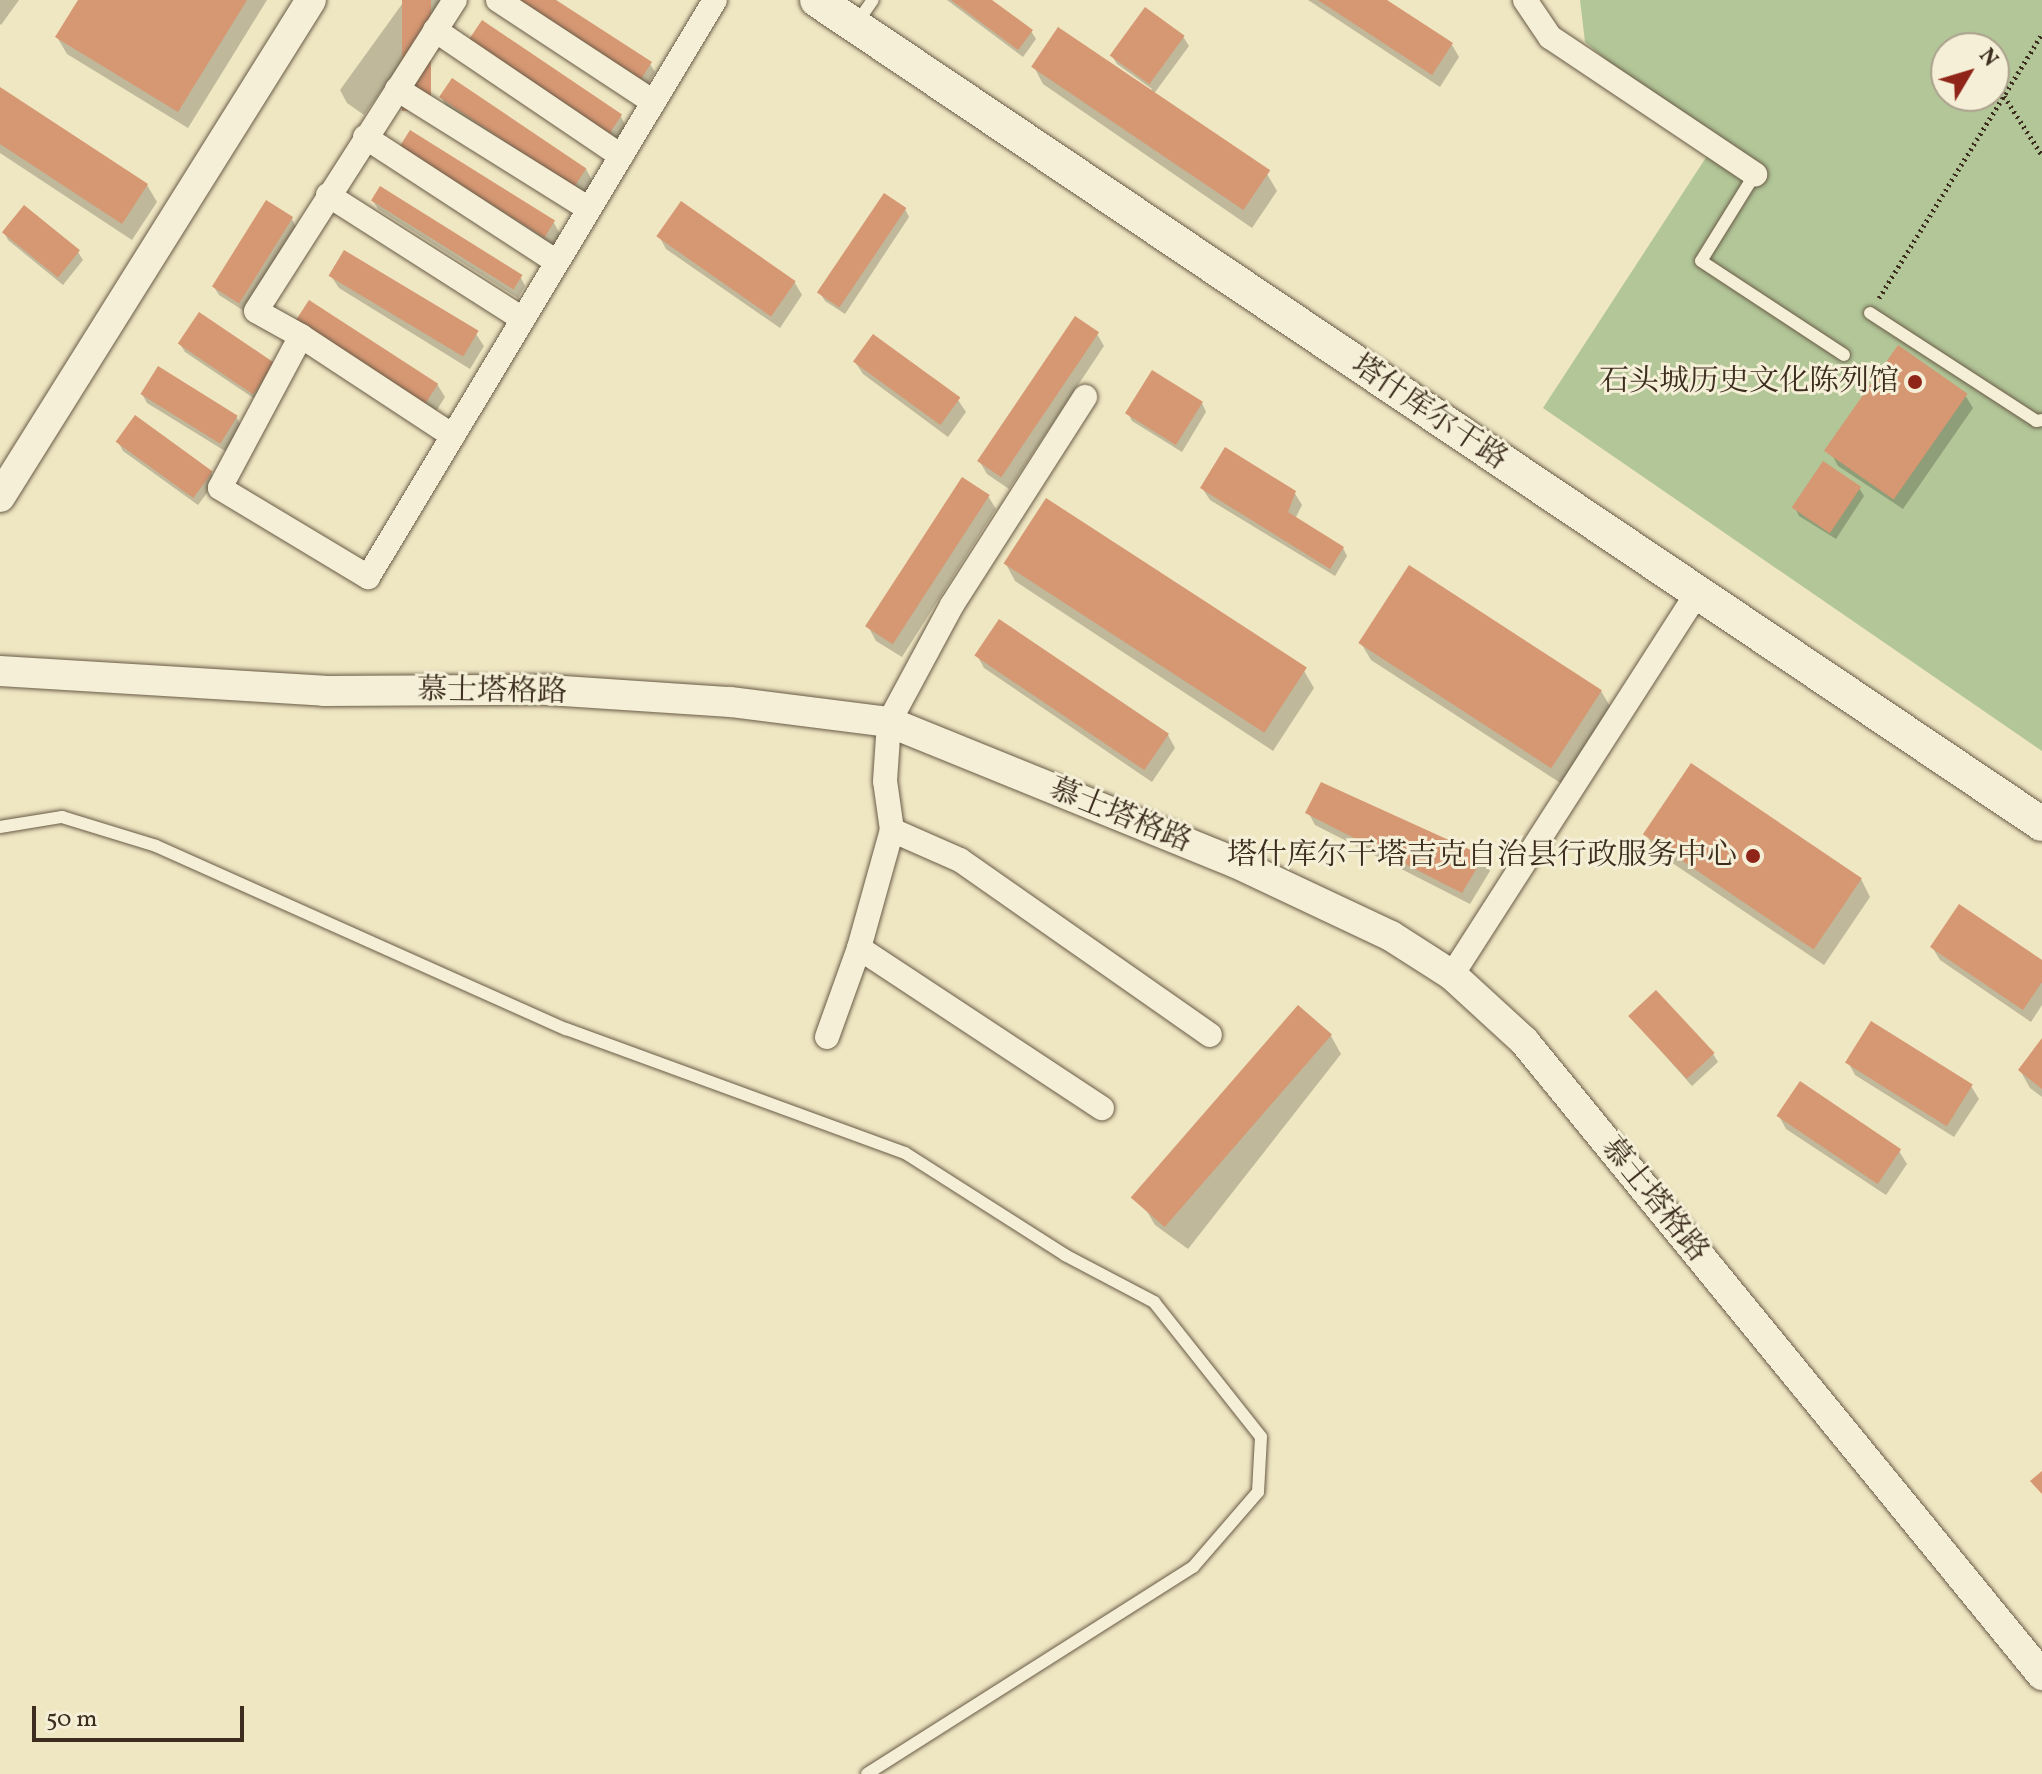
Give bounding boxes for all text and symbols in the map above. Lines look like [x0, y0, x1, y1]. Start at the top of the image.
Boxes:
north arrow [1930, 32, 2010, 112]
text: N [1971, 42, 2005, 74]
street label: 塔什库尔干路 [1344, 348, 1514, 478]
place label: 石头城历史文化陈列馆 [1599, 364, 1899, 400]
marker: 石头城历史文化陈列馆 [1906, 373, 1924, 391]
street label: 慕士塔格路 [417, 673, 567, 711]
street label: 慕士塔格路 [1044, 771, 1196, 861]
place label: 塔什库尔干塔吉克自治县行政服务中心 [1227, 838, 1737, 874]
marker: 塔什库尔干塔吉克自治县行政服务中心 [1744, 847, 1762, 865]
street label: 慕士塔格路 [1593, 1130, 1715, 1270]
scale bar [36, 1690, 248, 1740]
text: 50 m [46, 1703, 98, 1737]

